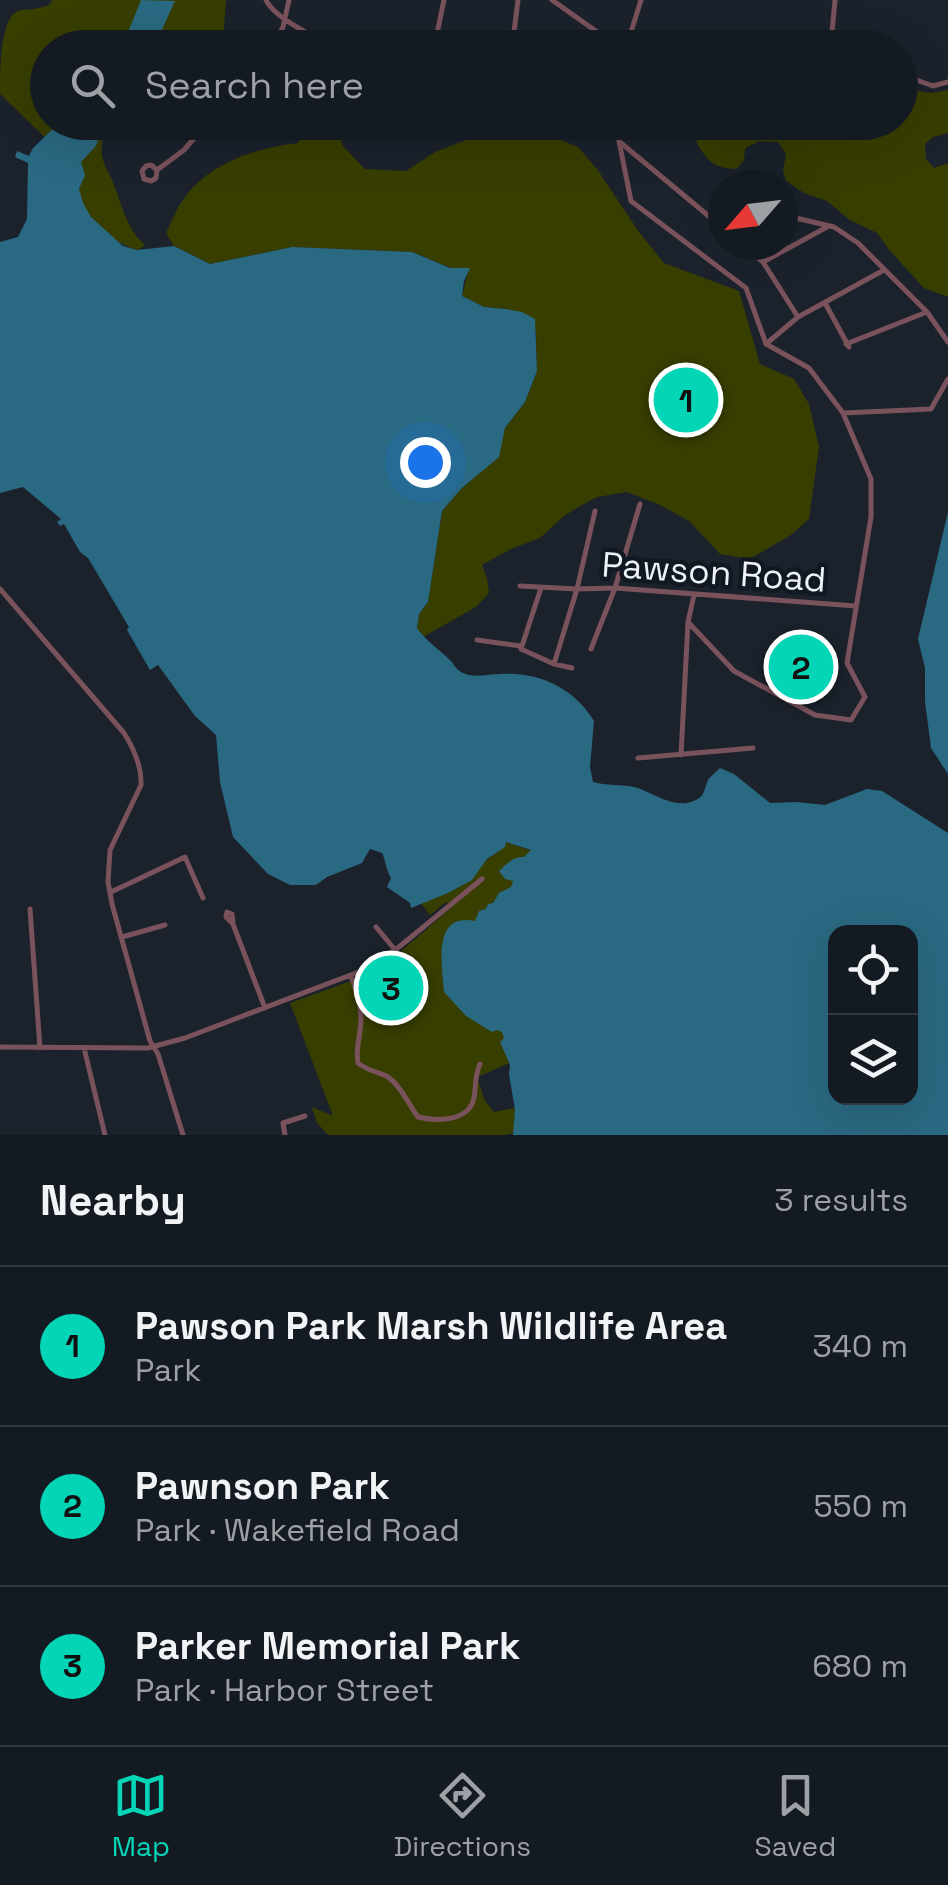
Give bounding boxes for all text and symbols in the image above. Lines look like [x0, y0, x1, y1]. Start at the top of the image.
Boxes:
search box [30, 30, 918, 140]
icon: search [65, 58, 120, 113]
text: Search here [145, 61, 364, 109]
north arrow [708, 170, 798, 260]
pin: 1 [654, 362, 718, 438]
your location [400, 437, 451, 488]
street label: Pawson Road [600, 542, 828, 602]
pin: 2 [768, 630, 834, 704]
map controls [828, 925, 918, 1105]
button: locate [828, 925, 918, 1015]
pin: 3 [358, 950, 424, 1026]
button: layers [828, 1015, 918, 1105]
text: Nearby [40, 1174, 186, 1227]
text: 3 results [774, 1180, 908, 1220]
text: Pawson Park Marsh Wildlife Area [135, 1302, 727, 1350]
text: 1 [65, 1326, 80, 1366]
text: 340 m [812, 1326, 908, 1366]
text: Park [135, 1350, 202, 1390]
text: Pawnson Park [135, 1462, 390, 1510]
text: 2 [63, 1486, 82, 1526]
text: 550 m [813, 1486, 908, 1526]
text: Park · Wakefield Road [135, 1510, 460, 1550]
text: Parker Memorial Park [135, 1622, 521, 1670]
text: 3 [63, 1646, 82, 1686]
text: 680 m [812, 1646, 908, 1686]
text: Park · Harbor Street [135, 1670, 434, 1710]
tab: Map [112, 1768, 170, 1864]
tab: Directions [394, 1768, 531, 1864]
tab: Saved [755, 1768, 836, 1864]

